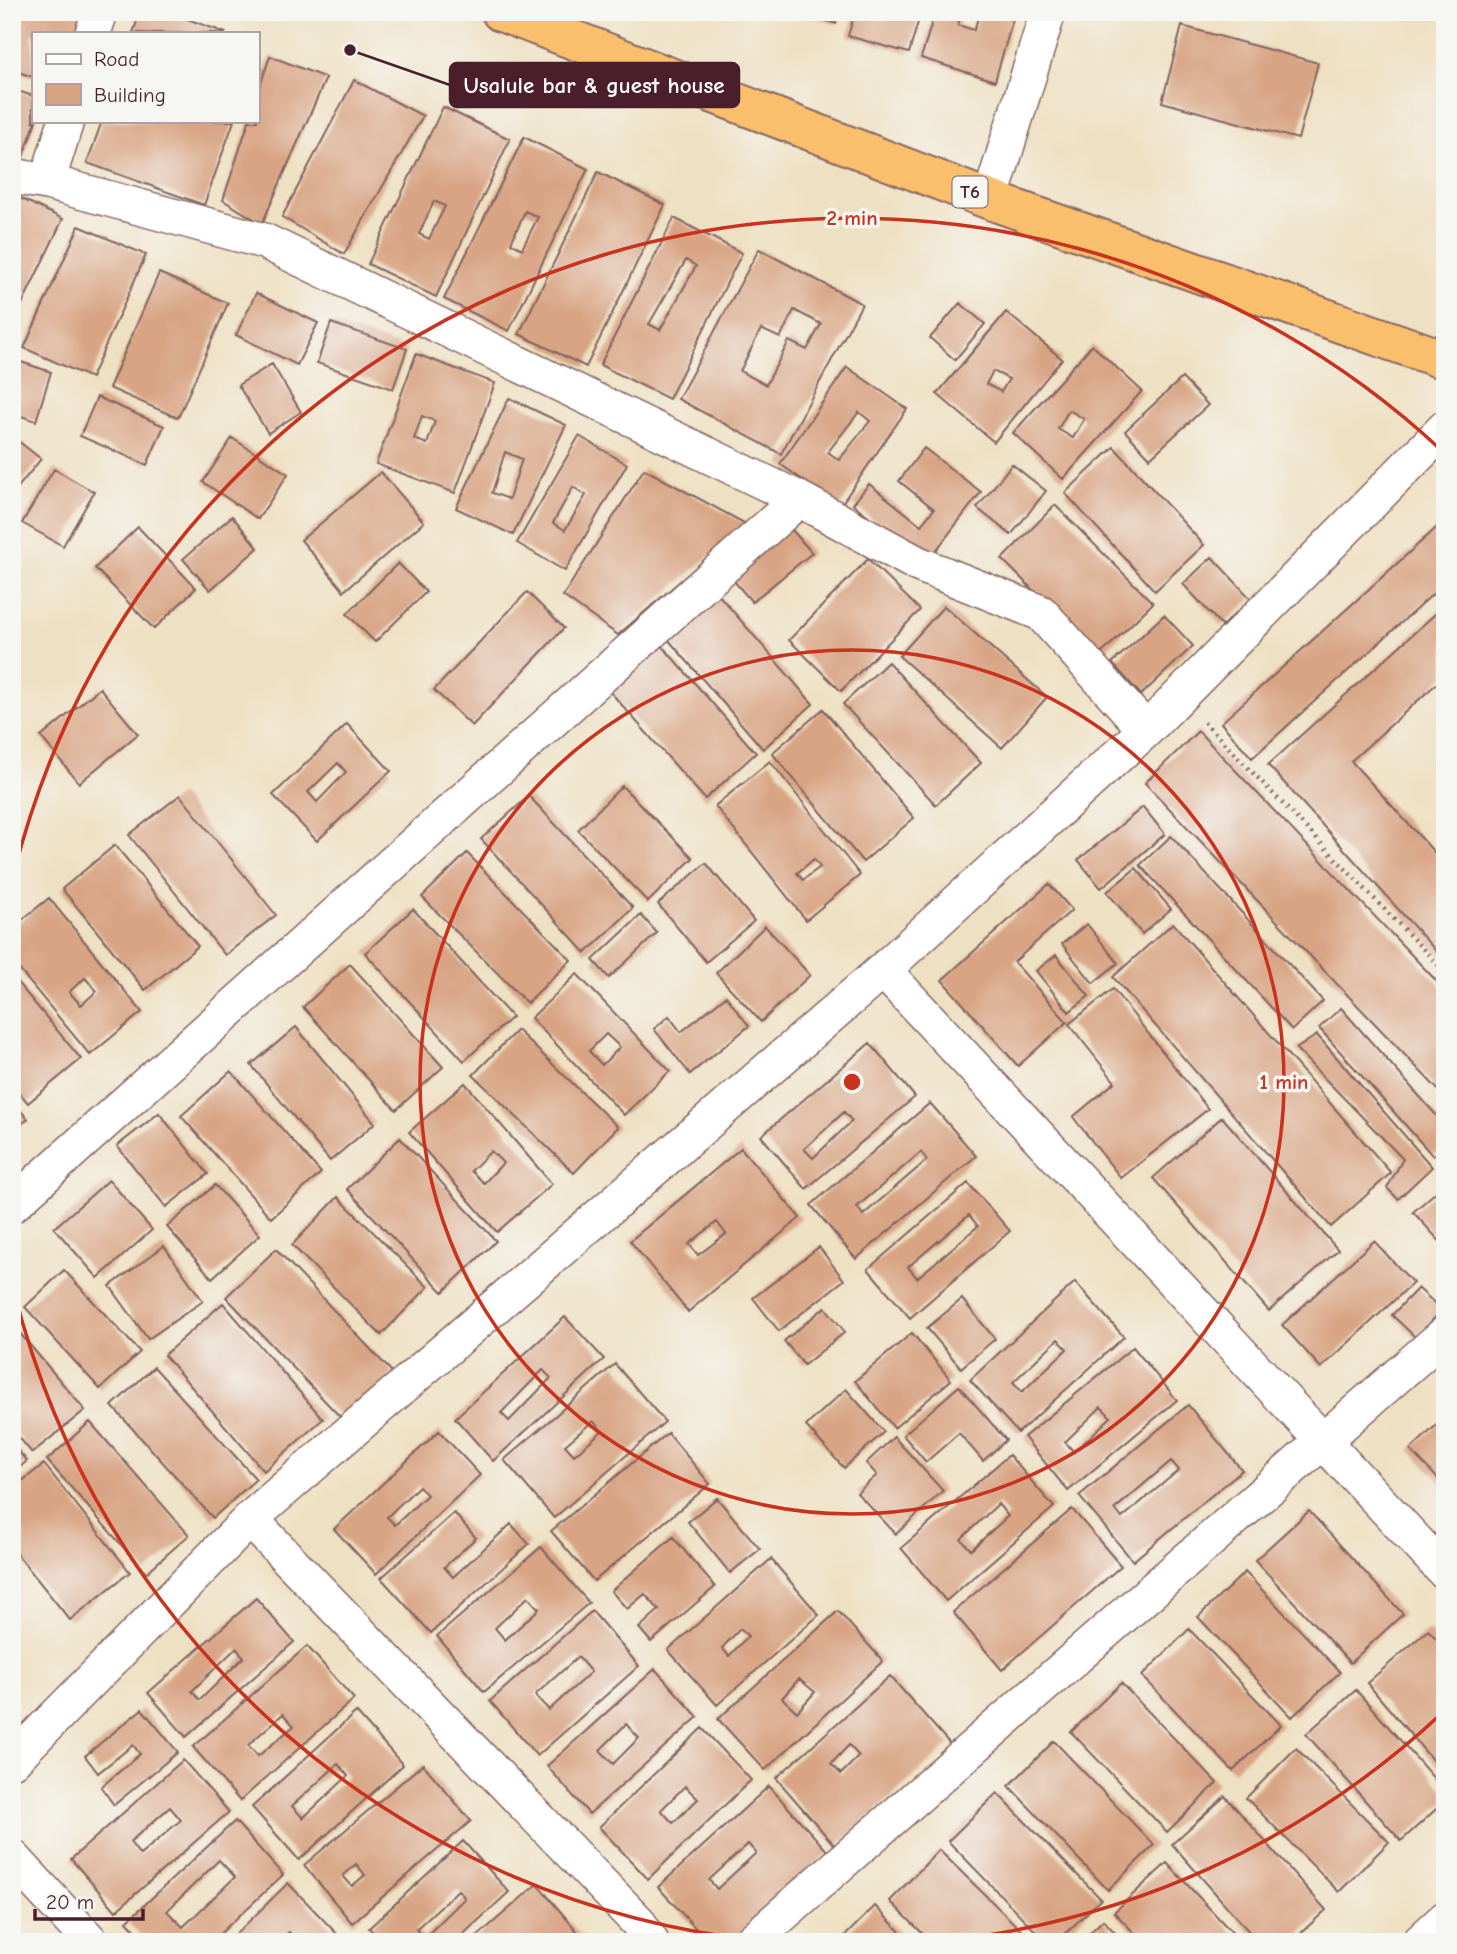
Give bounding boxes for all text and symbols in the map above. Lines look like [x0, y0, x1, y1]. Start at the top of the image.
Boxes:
legend [32, 32, 259, 122]
text: Road [94, 47, 139, 71]
callout: Usalule bar & guest house [450, 63, 739, 107]
text: Usalule bar & guest house [463, 72, 725, 99]
text: Building [94, 83, 166, 107]
road number: T6 [953, 176, 988, 208]
text: 2 min [826, 206, 878, 230]
centre of rings [840, 1070, 864, 1094]
text: 1 min [1260, 1070, 1308, 1094]
scale bar [35, 1877, 144, 1921]
text: 20 m [46, 1890, 94, 1914]

